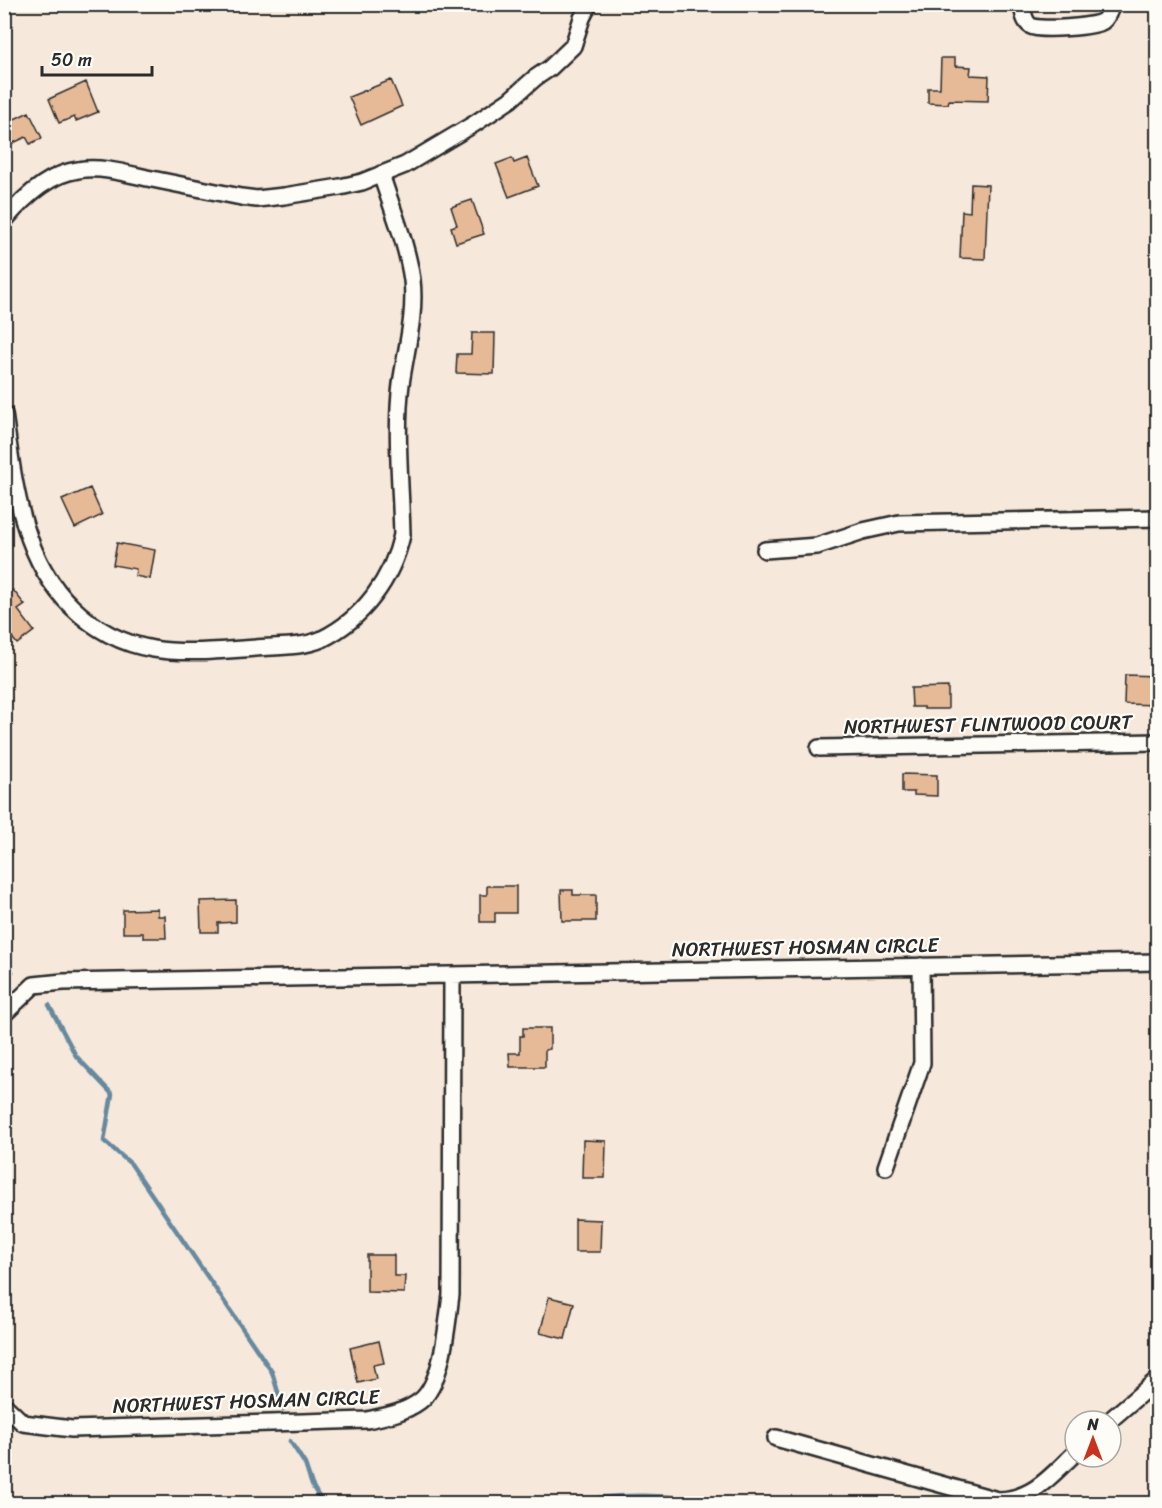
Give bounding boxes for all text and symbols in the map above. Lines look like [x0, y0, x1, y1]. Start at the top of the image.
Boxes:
scale bar [42, 39, 152, 77]
text: 50 m [51, 44, 92, 76]
street label: NORTHWEST FLINTWOOD COURT [844, 704, 1134, 745]
street label: NORTHWEST HOSMAN CIRCLE [672, 928, 940, 967]
street label: NORTHWEST HOSMAN CIRCLE [112, 1379, 382, 1424]
north arrow [1063, 1409, 1123, 1469]
text: N [1086, 1410, 1099, 1439]

